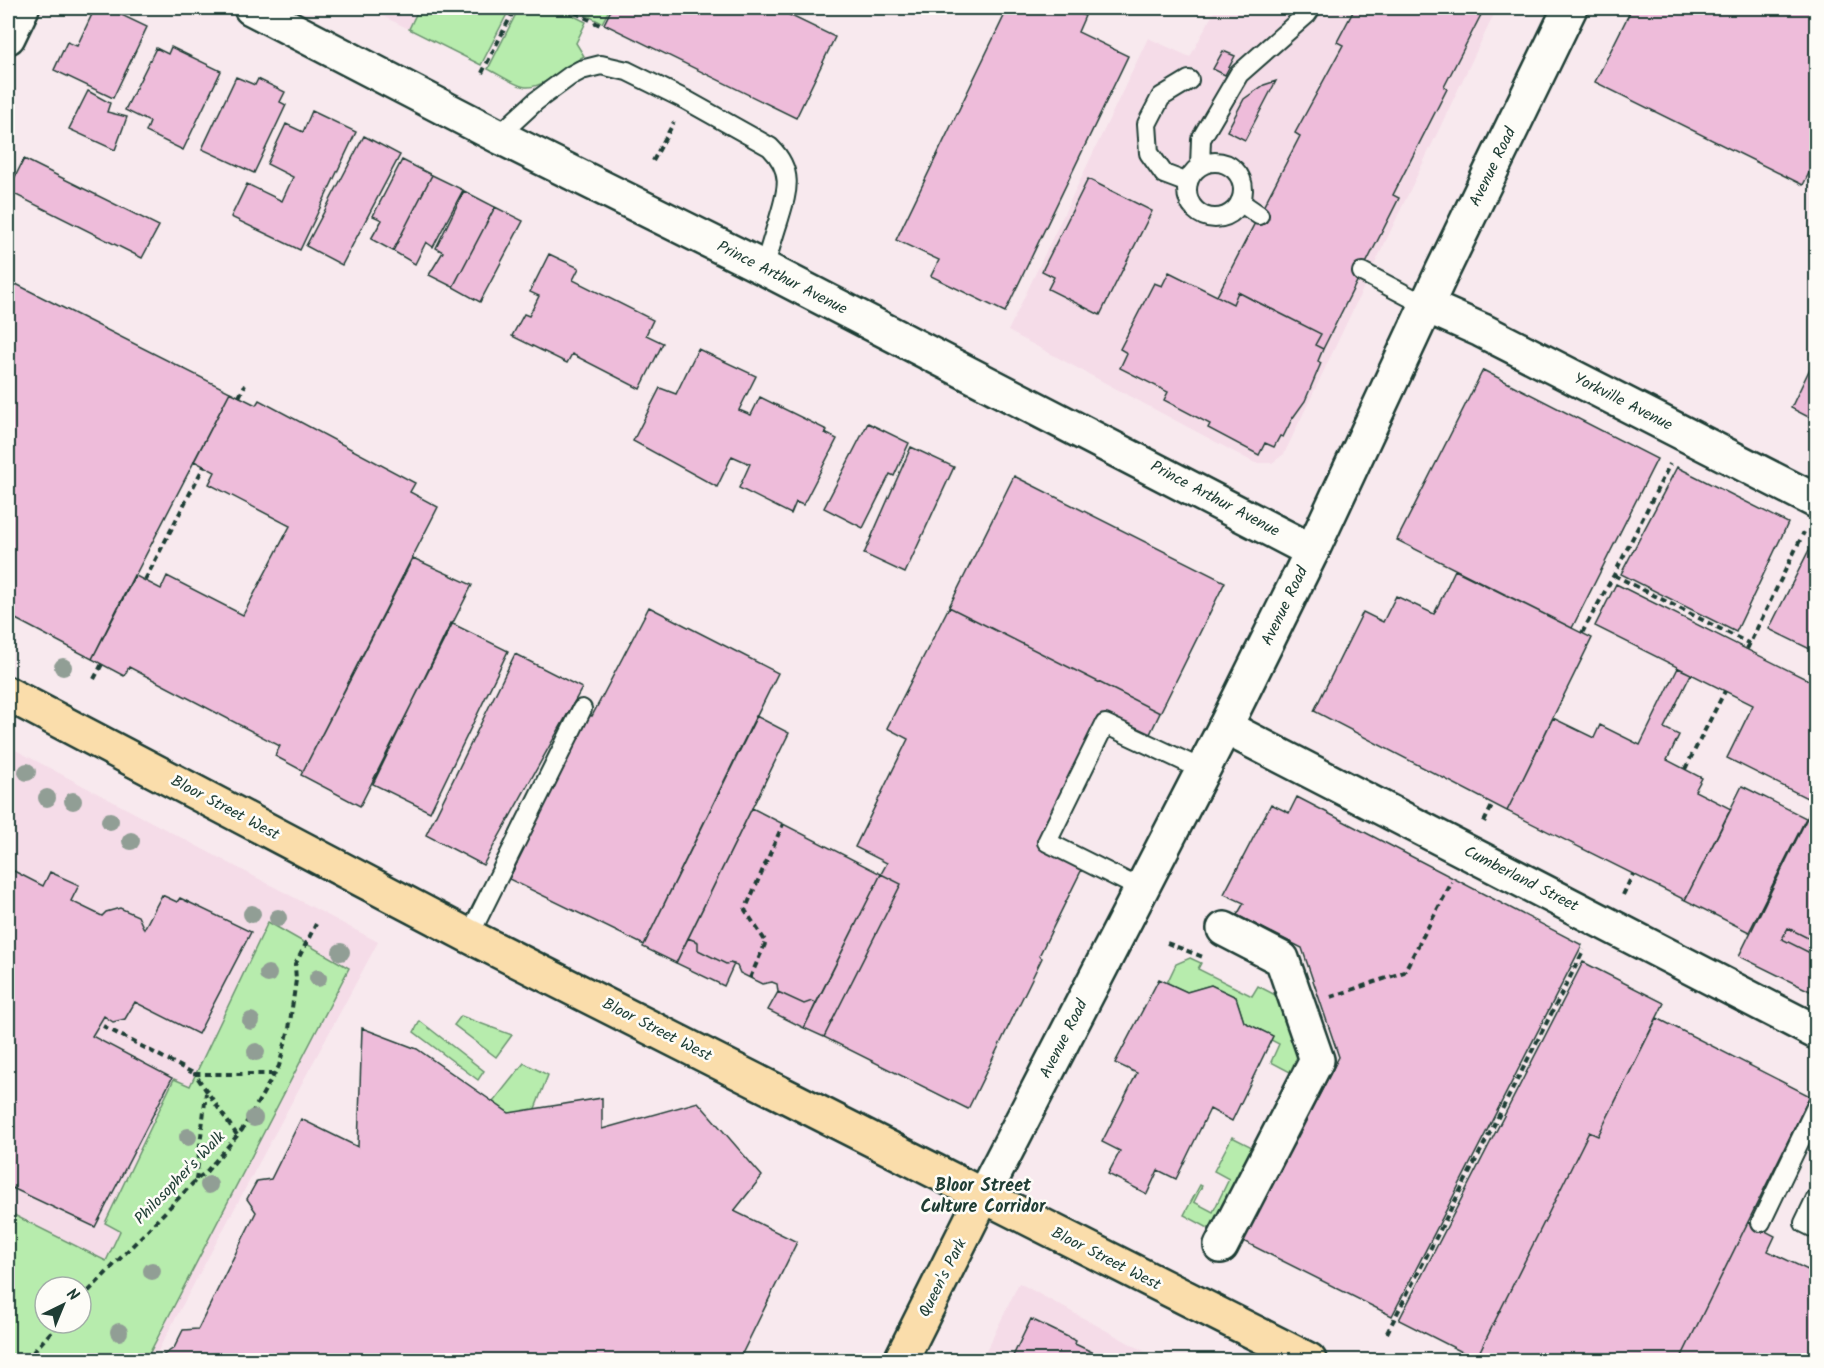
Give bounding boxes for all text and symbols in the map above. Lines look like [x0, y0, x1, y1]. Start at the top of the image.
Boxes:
street label: Avenue Road [1463, 122, 1523, 211]
street label: Prince Arthur Avenue [712, 234, 852, 322]
street label: Yorkville Avenue [1569, 366, 1677, 438]
street label: Prince Arthur Avenue [1146, 454, 1284, 544]
street label: Avenue Road [1255, 561, 1315, 650]
street label: Bloor Street West [166, 769, 285, 848]
street label: Cumberland Street [1459, 839, 1583, 919]
street label: Bloor Street West [598, 992, 717, 1069]
street label: Avenue Road [1033, 994, 1095, 1083]
street label: Philosopher's Walk [129, 1125, 232, 1231]
district label: Bloor Street Culture Corridor [920, 1172, 1047, 1222]
street label: Bloor Street West [1047, 1221, 1166, 1298]
street label: Queen's Park [912, 1234, 974, 1322]
north arrow [33, 1275, 93, 1335]
text: N [60, 1283, 84, 1308]

